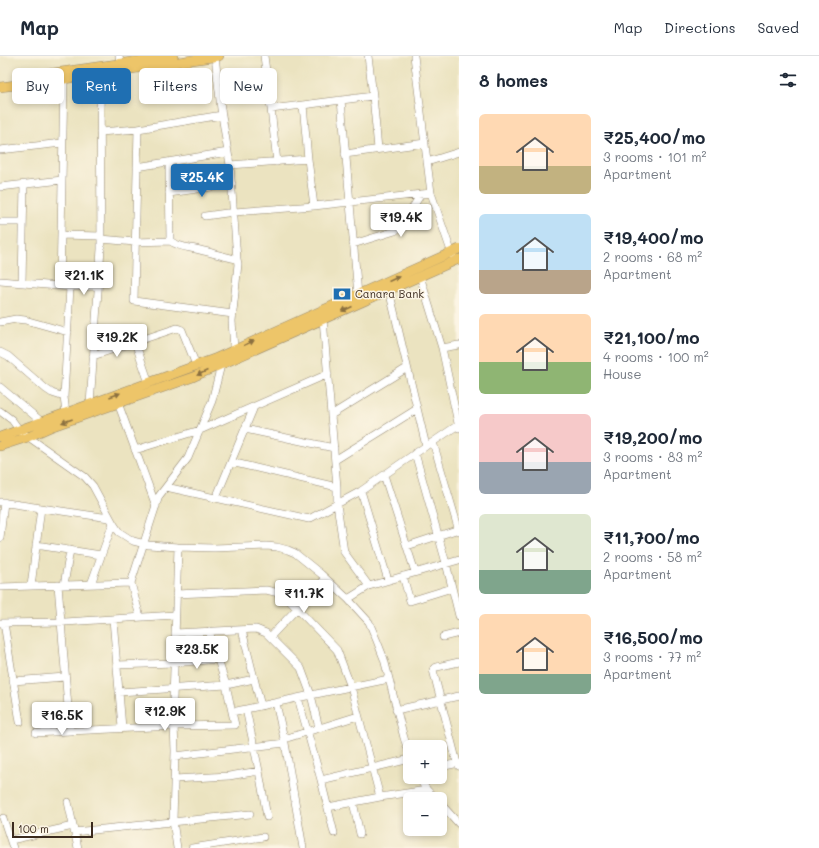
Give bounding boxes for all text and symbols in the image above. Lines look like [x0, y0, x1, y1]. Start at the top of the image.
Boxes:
text: Map [20, 15, 59, 40]
text: Map [614, 18, 642, 37]
text: Directions [664, 18, 735, 37]
text: Saved [757, 18, 799, 37]
chip: Buy [12, 68, 64, 104]
chip: Rent [72, 68, 131, 104]
chip: Filters [139, 68, 212, 104]
chip: New [220, 68, 277, 104]
text: 8 homes [479, 69, 548, 91]
icon: filters [777, 69, 799, 91]
text: ₹25,400/mo [603, 126, 705, 148]
icon: home [511, 130, 559, 178]
text: 3 rooms · 101 m² [603, 148, 706, 165]
pin: ₹25.4K [169, 164, 235, 198]
text: Apartment [603, 165, 672, 182]
text: ₹25.4K [180, 168, 224, 185]
pin: ₹19.4K [368, 204, 434, 238]
text: ₹19.4K [380, 208, 422, 225]
text: ₹19,400/mo [603, 226, 704, 248]
icon: home [511, 230, 559, 278]
text: 2 rooms · 68 m² [603, 248, 702, 265]
pin: ₹21.1K [51, 262, 117, 296]
text: Apartment [603, 265, 672, 282]
text: ₹21.1K [64, 266, 104, 283]
one-way arrow [388, 275, 400, 282]
bank icon: Canara Bank [332, 284, 352, 304]
place label: Canara Bank [355, 286, 424, 301]
one-way arrow [341, 306, 352, 312]
pin: ₹19.2K [84, 324, 150, 358]
text: ₹21,100/mo [603, 326, 700, 348]
text: ₹19.2K [96, 328, 138, 345]
icon: home [511, 330, 559, 378]
one-way arrow [244, 339, 256, 345]
text: 4 rooms · 100 m² [603, 348, 709, 365]
text: House [603, 365, 641, 382]
one-way arrow [197, 370, 208, 376]
one-way arrow [110, 391, 122, 397]
one-way arrow [60, 419, 72, 425]
text: ₹19,200/mo [603, 426, 702, 448]
icon: home [511, 430, 559, 478]
text: 3 rooms · 83 m² [603, 448, 702, 465]
text: Apartment [603, 465, 672, 482]
text: ₹11,700/mo [603, 526, 700, 548]
icon: home [511, 530, 559, 578]
text: 2 rooms · 58 m² [603, 548, 702, 565]
text: Apartment [603, 565, 672, 582]
pin: ₹11.7K [271, 580, 337, 614]
text: ₹11.7K [284, 584, 324, 601]
text: ₹16,500/mo [603, 626, 703, 648]
icon: home [511, 630, 559, 678]
pin: ₹23.5K [164, 636, 230, 670]
text: ₹23.5K [175, 640, 219, 657]
text: 3 rooms · 77 m² [603, 648, 701, 665]
text: Apartment [603, 665, 672, 682]
pin: ₹12.9K [132, 698, 198, 732]
pin: ₹16.5K [29, 702, 95, 736]
text: ₹12.9K [144, 702, 186, 719]
text: ₹16.5K [41, 706, 83, 723]
map controls [403, 740, 447, 836]
button: + [403, 740, 447, 784]
button: − [403, 792, 447, 836]
scale bar [12, 820, 93, 839]
text: 100 m [18, 821, 49, 836]

